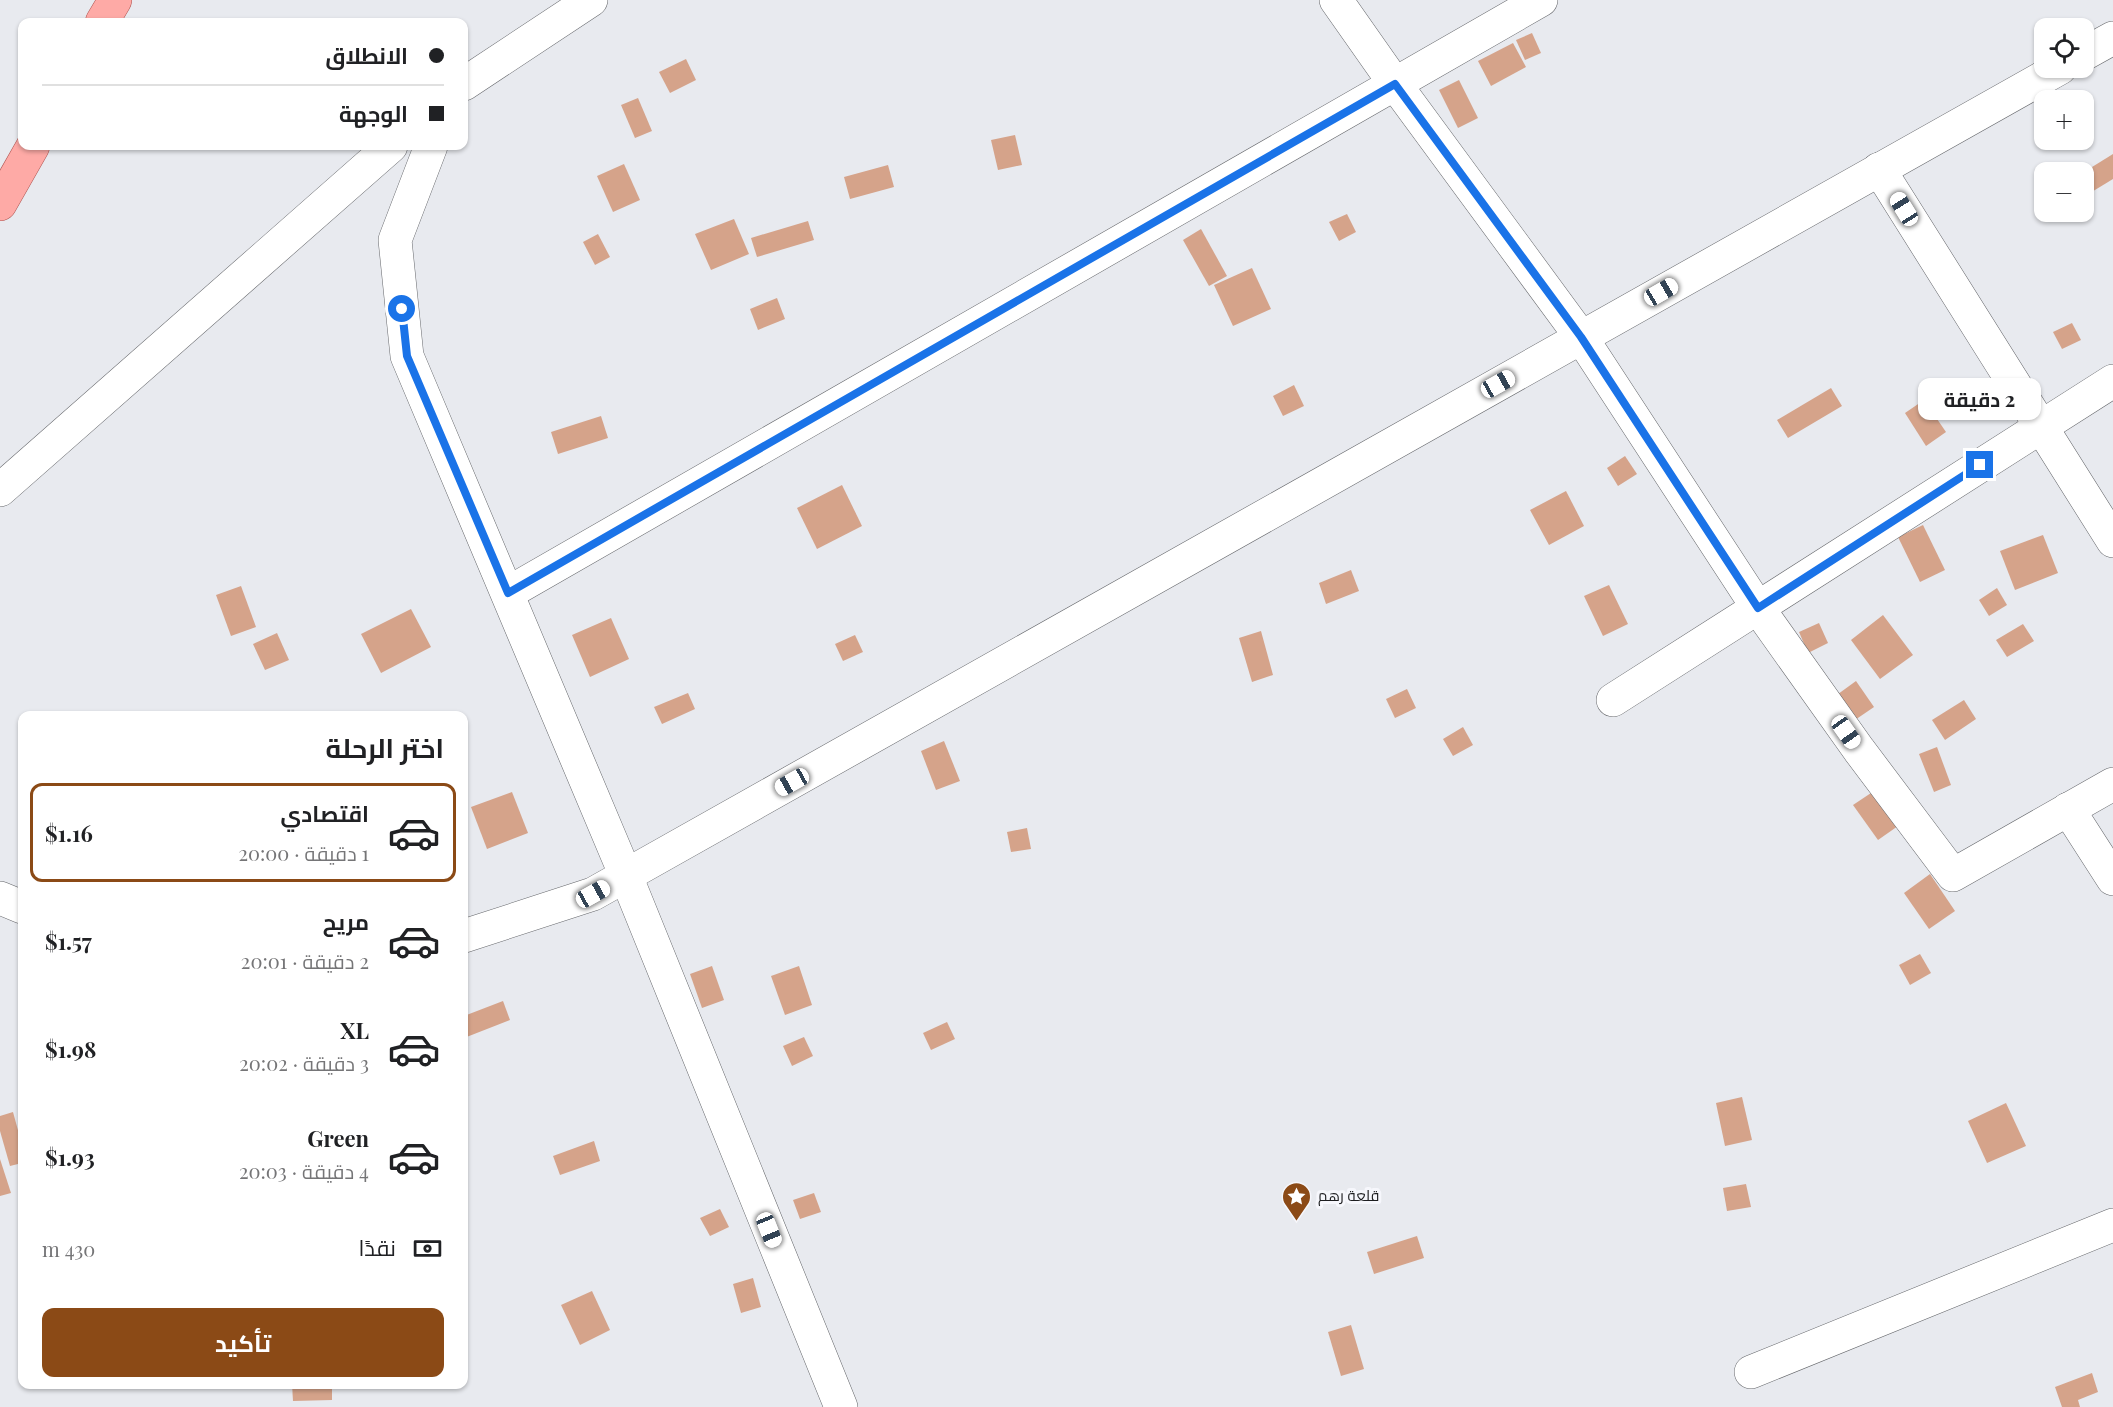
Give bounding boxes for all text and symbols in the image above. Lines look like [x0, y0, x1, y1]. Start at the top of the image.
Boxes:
map controls [2034, 18, 2094, 222]
button: locate [2034, 18, 2094, 78]
text: الانطلاق [325, 40, 408, 70]
button: + [2034, 90, 2094, 150]
text: الوجهة [339, 98, 408, 128]
button: − [2034, 162, 2094, 222]
car [1887, 189, 1921, 229]
car [1641, 275, 1681, 309]
route start [388, 295, 415, 322]
car [1478, 367, 1518, 401]
callout: 2 دقيقة [1918, 378, 2042, 420]
text: 2 دقيقة [1944, 385, 2015, 412]
route end [1966, 451, 1993, 478]
car [1828, 712, 1864, 752]
text: اختر الرحلة [325, 729, 444, 765]
car [772, 765, 812, 799]
text: اقتصادي [280, 798, 369, 828]
icon: car [387, 806, 441, 860]
text: $1.16 [45, 818, 93, 848]
text: 1 دقيقة · 20:00 [238, 839, 369, 866]
car [573, 877, 613, 911]
text: مريح [323, 906, 369, 936]
icon: car [387, 914, 441, 968]
text: $1.57 [45, 926, 92, 956]
text: 2 دقيقة · 20:01 [241, 947, 369, 974]
text: XL [340, 1015, 369, 1045]
icon: car [387, 1022, 441, 1076]
text: $1.98 [45, 1034, 96, 1064]
text: 3 دقيقة · 20:02 [239, 1049, 369, 1076]
text: Green [307, 1123, 369, 1153]
icon: car [387, 1130, 441, 1184]
text: $1.93 [45, 1142, 95, 1172]
text: 4 دقيقة · 20:03 [239, 1157, 369, 1184]
place icon: قلعة رهم [1281, 1180, 1313, 1222]
place label: قلعة رهم [1318, 1185, 1379, 1206]
car [754, 1210, 784, 1250]
text: نقدًا [358, 1232, 396, 1262]
icon: cash [411, 1232, 444, 1265]
text: 430 m [42, 1235, 95, 1262]
button: تأكيد [42, 1308, 444, 1377]

